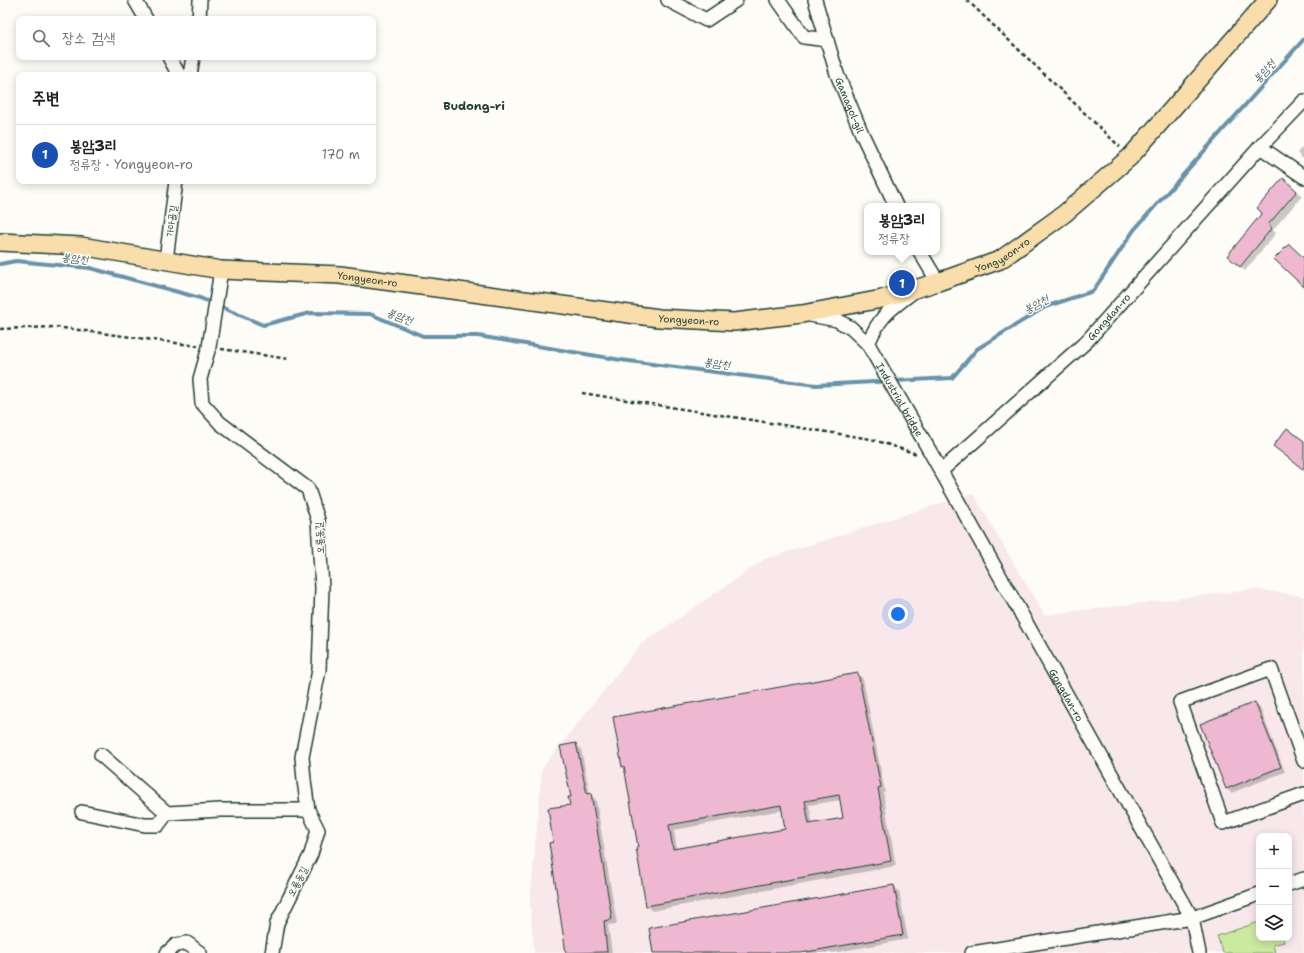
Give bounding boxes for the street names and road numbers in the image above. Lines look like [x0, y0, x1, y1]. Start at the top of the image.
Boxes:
street label: Gamagol-gil [832, 75, 867, 135]
street label: 가마골길 [163, 204, 180, 238]
street label: Yongyeon-ro [974, 235, 1032, 275]
street label: Yongyeon-ro [337, 269, 398, 290]
street label: Gongdan-ro [1085, 291, 1133, 343]
street label: Yongyeon-ro [658, 312, 719, 328]
street label: Industrial bridge [873, 361, 926, 439]
street label: 오룡동길 [312, 521, 327, 554]
street label: Gongdan-ro [1046, 666, 1086, 724]
street label: 오룡동길 [284, 864, 311, 899]

